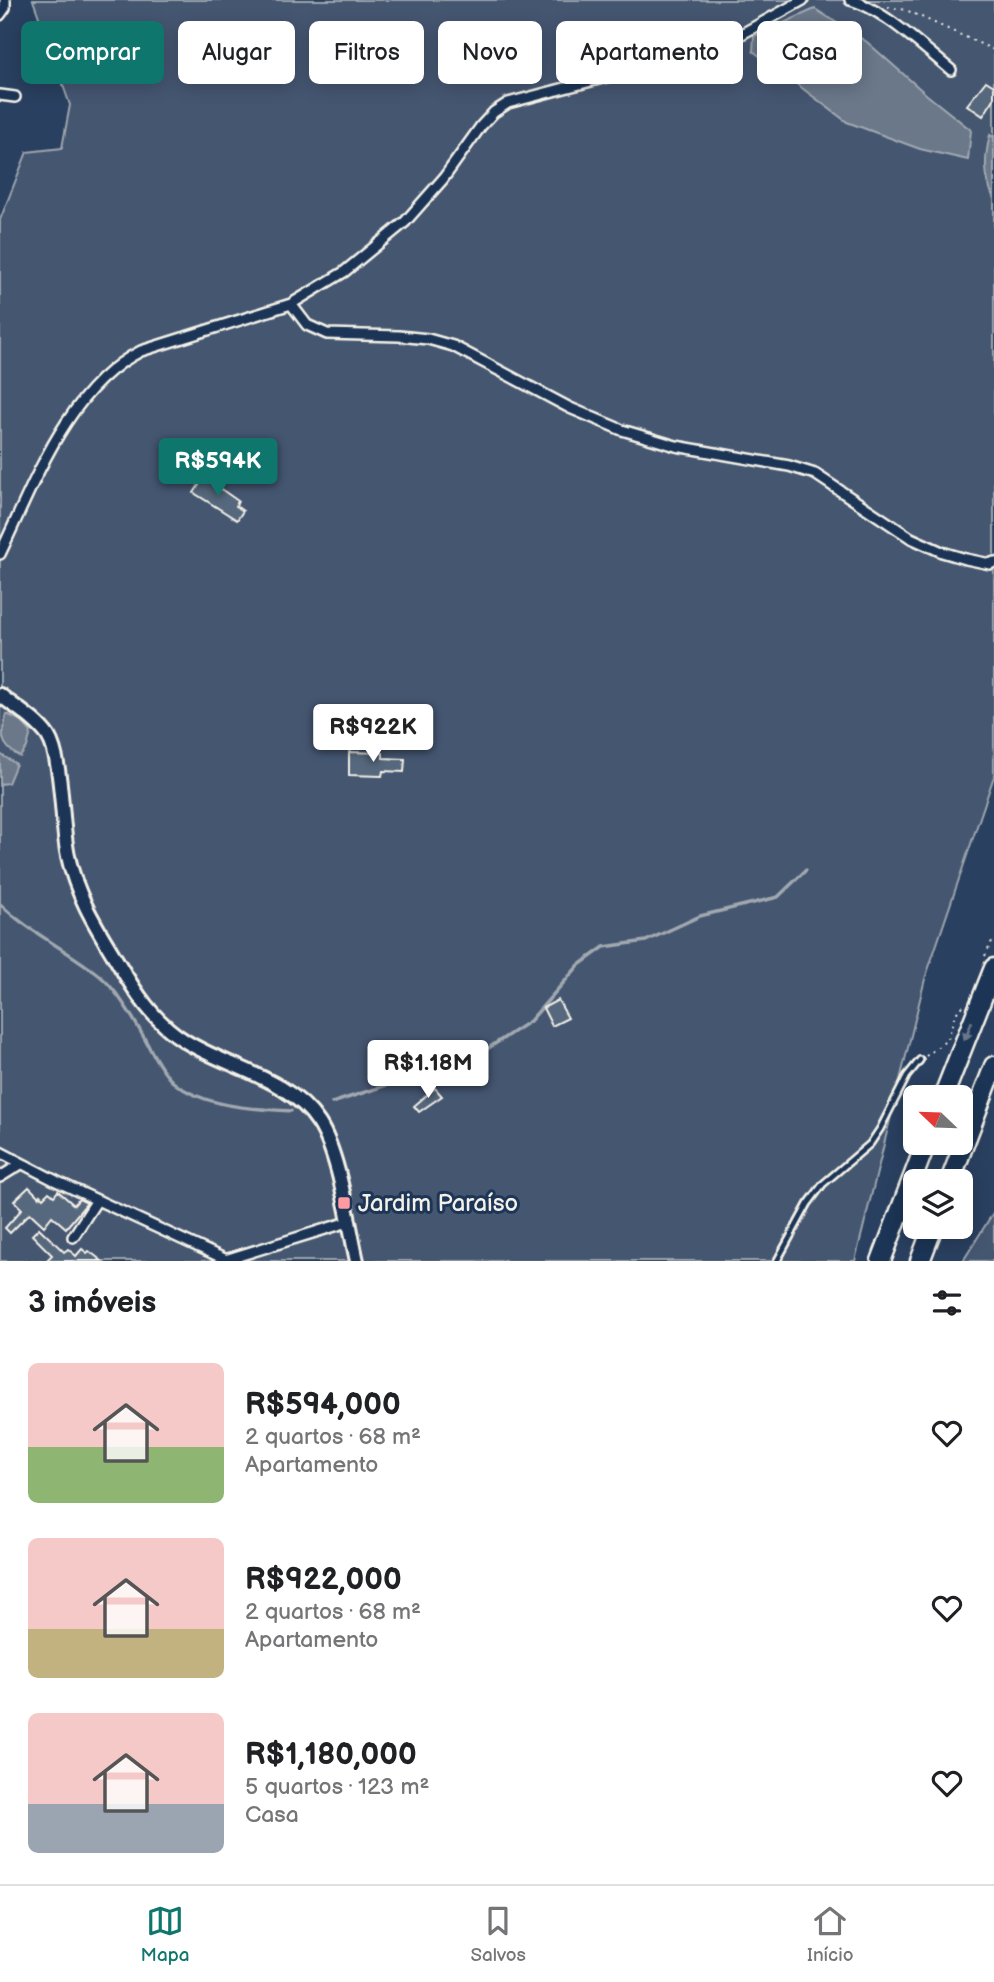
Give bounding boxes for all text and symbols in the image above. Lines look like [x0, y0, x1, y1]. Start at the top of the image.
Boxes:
chip: Comprar [21, 21, 164, 84]
chip: Alugar [178, 21, 295, 84]
chip: Filtros [309, 21, 424, 84]
chip: Novo [438, 21, 542, 84]
chip: Apartamento [556, 21, 743, 84]
chip: Casa [757, 21, 862, 84]
pin: R$594K [161, 438, 275, 498]
text: R$594K [175, 447, 261, 475]
pin: R$922K [316, 704, 430, 764]
text: R$922K [329, 713, 417, 741]
one-way arrow [963, 1021, 974, 1042]
pin: R$1.18M [363, 1040, 493, 1100]
text: R$1.18M [384, 1049, 473, 1077]
north arrow [903, 1085, 973, 1155]
map controls [903, 1085, 973, 1239]
button: layers [903, 1169, 973, 1239]
place label: Jardim Paraíso [358, 1189, 518, 1218]
marker: Jardim Paraíso [336, 1195, 352, 1211]
icon: filters [928, 1284, 966, 1322]
text: 3 imóveis [28, 1285, 156, 1321]
text: R$594,000 [245, 1387, 401, 1423]
icon: home [84, 1391, 168, 1475]
icon: heart [928, 1414, 966, 1452]
text: 2 quartos · 68 m² [245, 1423, 421, 1451]
text: Apartamento [245, 1451, 378, 1479]
text: R$922,000 [245, 1562, 402, 1598]
icon: home [84, 1566, 168, 1650]
icon: heart [928, 1589, 966, 1627]
text: 2 quartos · 68 m² [245, 1598, 421, 1626]
text: Apartamento [245, 1626, 378, 1654]
text: R$1,180,000 [245, 1737, 417, 1773]
icon: home [84, 1741, 168, 1825]
icon: heart [928, 1764, 966, 1802]
text: 5 quartos · 123 m² [245, 1773, 429, 1801]
text: Casa [245, 1801, 299, 1829]
tab: Mapa [140, 1902, 189, 1967]
tab: Salvos [470, 1902, 526, 1967]
tab: Início [807, 1902, 853, 1967]

